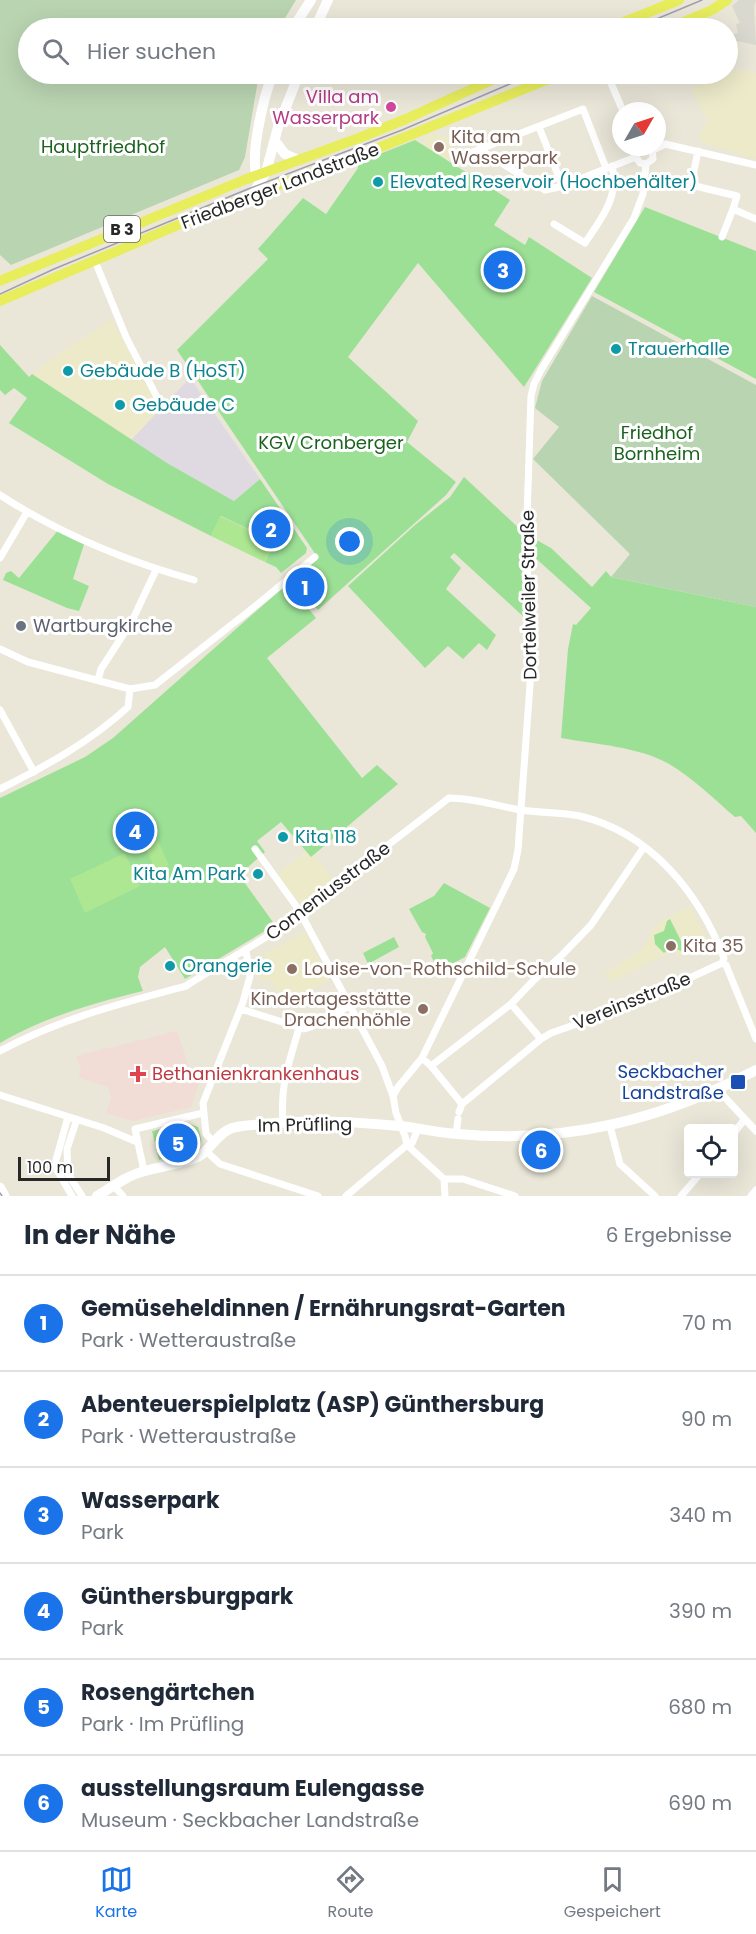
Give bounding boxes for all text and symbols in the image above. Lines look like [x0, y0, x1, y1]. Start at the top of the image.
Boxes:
search box [18, 18, 738, 84]
icon: search [39, 35, 72, 68]
text: Hier suchen [87, 36, 216, 67]
place label: Villa am Wasserpark [272, 84, 380, 130]
marker: Villa am Wasserpark [384, 100, 398, 114]
north arrow [612, 102, 666, 156]
place label: Kita am Wasserpark [451, 124, 558, 170]
park label: Hauptfriedhof [41, 134, 165, 159]
street label: Friedberger Landstraße [177, 136, 382, 235]
marker: Kita am Wasserpark [432, 140, 446, 154]
place label: Elevated Reservoir (Hochbehälter) [390, 169, 697, 194]
marker: Elevated Reservoir (Hochbehälter) [371, 175, 385, 189]
road number: B 3 [104, 216, 140, 242]
pin: 3 [484, 248, 522, 292]
place label: Trauerhalle [628, 336, 730, 361]
marker: Trauerhalle [609, 342, 623, 356]
place label: Gebäude B (HoST) [80, 358, 246, 383]
marker: Gebäude B (HoST) [61, 364, 75, 378]
place label: Gebäude C [132, 392, 235, 417]
marker: Gebäude C [113, 398, 127, 412]
park label: Friedhof Bornheim [614, 420, 700, 466]
park label: KGV Cronberger [258, 430, 404, 455]
pin: 2 [252, 506, 290, 552]
street label: Dortelweiler Straße [515, 510, 542, 680]
your location [335, 527, 364, 556]
pin: 1 [286, 564, 324, 610]
place label: Wartburgkirche [33, 613, 173, 638]
marker: Wartburgkirche [14, 619, 28, 633]
pin: 4 [116, 808, 154, 854]
place label: Kita 118 [295, 824, 357, 849]
marker: Kita 118 [276, 830, 290, 844]
street label: Comeniusstraße [260, 835, 395, 946]
place label: Kita Am Park [133, 861, 247, 886]
marker: Kita Am Park [251, 867, 265, 881]
place label: Kita 35 [683, 933, 744, 958]
marker: Kita 35 [664, 939, 678, 953]
place label: Orangerie [182, 953, 272, 978]
place label: Louise-von-Rothschild-Schule [304, 956, 576, 981]
marker: Orangerie [163, 959, 177, 973]
marker: Louise-von-Rothschild-Schule [285, 962, 299, 976]
street label: Vereinsstraße [569, 966, 694, 1036]
place label: Kindertagesstätte Drachenhöhle [250, 986, 411, 1032]
marker: Kindertagesstätte Drachenhöhle [416, 1002, 430, 1016]
place label: Seckbacher Landstraße [617, 1059, 724, 1105]
place label: Bethanienkrankenhaus [152, 1061, 359, 1086]
marker: Bethanienkrankenhaus [129, 1065, 147, 1083]
marker: Seckbacher Landstraße [729, 1073, 747, 1091]
street label: Im Prüfling [257, 1111, 353, 1138]
pin: 5 [158, 1120, 198, 1166]
map controls [684, 1124, 738, 1178]
button: locate [684, 1124, 738, 1178]
pin: 6 [522, 1128, 560, 1172]
scale bar [18, 1154, 110, 1182]
text: 100 m [27, 1156, 73, 1179]
text: In der Nähe [24, 1217, 176, 1253]
text: 6 Ergebnisse [606, 1221, 732, 1249]
text: Gemüseheldinnen / Ernährungsrat-Garten [81, 1293, 566, 1324]
text: 1 [40, 1309, 47, 1337]
text: 70 m [683, 1309, 732, 1337]
text: Park · Wetteraustraße [81, 1326, 296, 1354]
text: Abenteuerspielplatz (ASP) Günthersburg [81, 1389, 544, 1420]
text: 2 [38, 1405, 49, 1433]
text: 90 m [681, 1405, 732, 1433]
text: Park · Wetteraustraße [81, 1422, 296, 1450]
text: Wasserpark [81, 1485, 220, 1516]
text: 3 [37, 1501, 50, 1529]
text: 340 m [669, 1501, 732, 1529]
text: Park [81, 1518, 124, 1546]
text: Günthersburgpark [81, 1581, 293, 1612]
text: 4 [37, 1597, 50, 1625]
text: 390 m [669, 1597, 732, 1625]
text: Park [81, 1614, 124, 1642]
text: Rosengärtchen [81, 1677, 255, 1708]
text: 5 [37, 1693, 50, 1721]
text: 680 m [668, 1693, 732, 1721]
text: Park · Im Prüfling [81, 1710, 244, 1738]
text: ausstellungsraum Eulengasse [81, 1773, 424, 1804]
text: 6 [37, 1789, 50, 1817]
text: 690 m [668, 1789, 732, 1817]
text: Museum · Seckbacher Landstraße [81, 1806, 419, 1834]
tab: Karte [95, 1863, 137, 1924]
tab: Route [328, 1863, 374, 1924]
tab: Gespeichert [564, 1863, 661, 1924]

